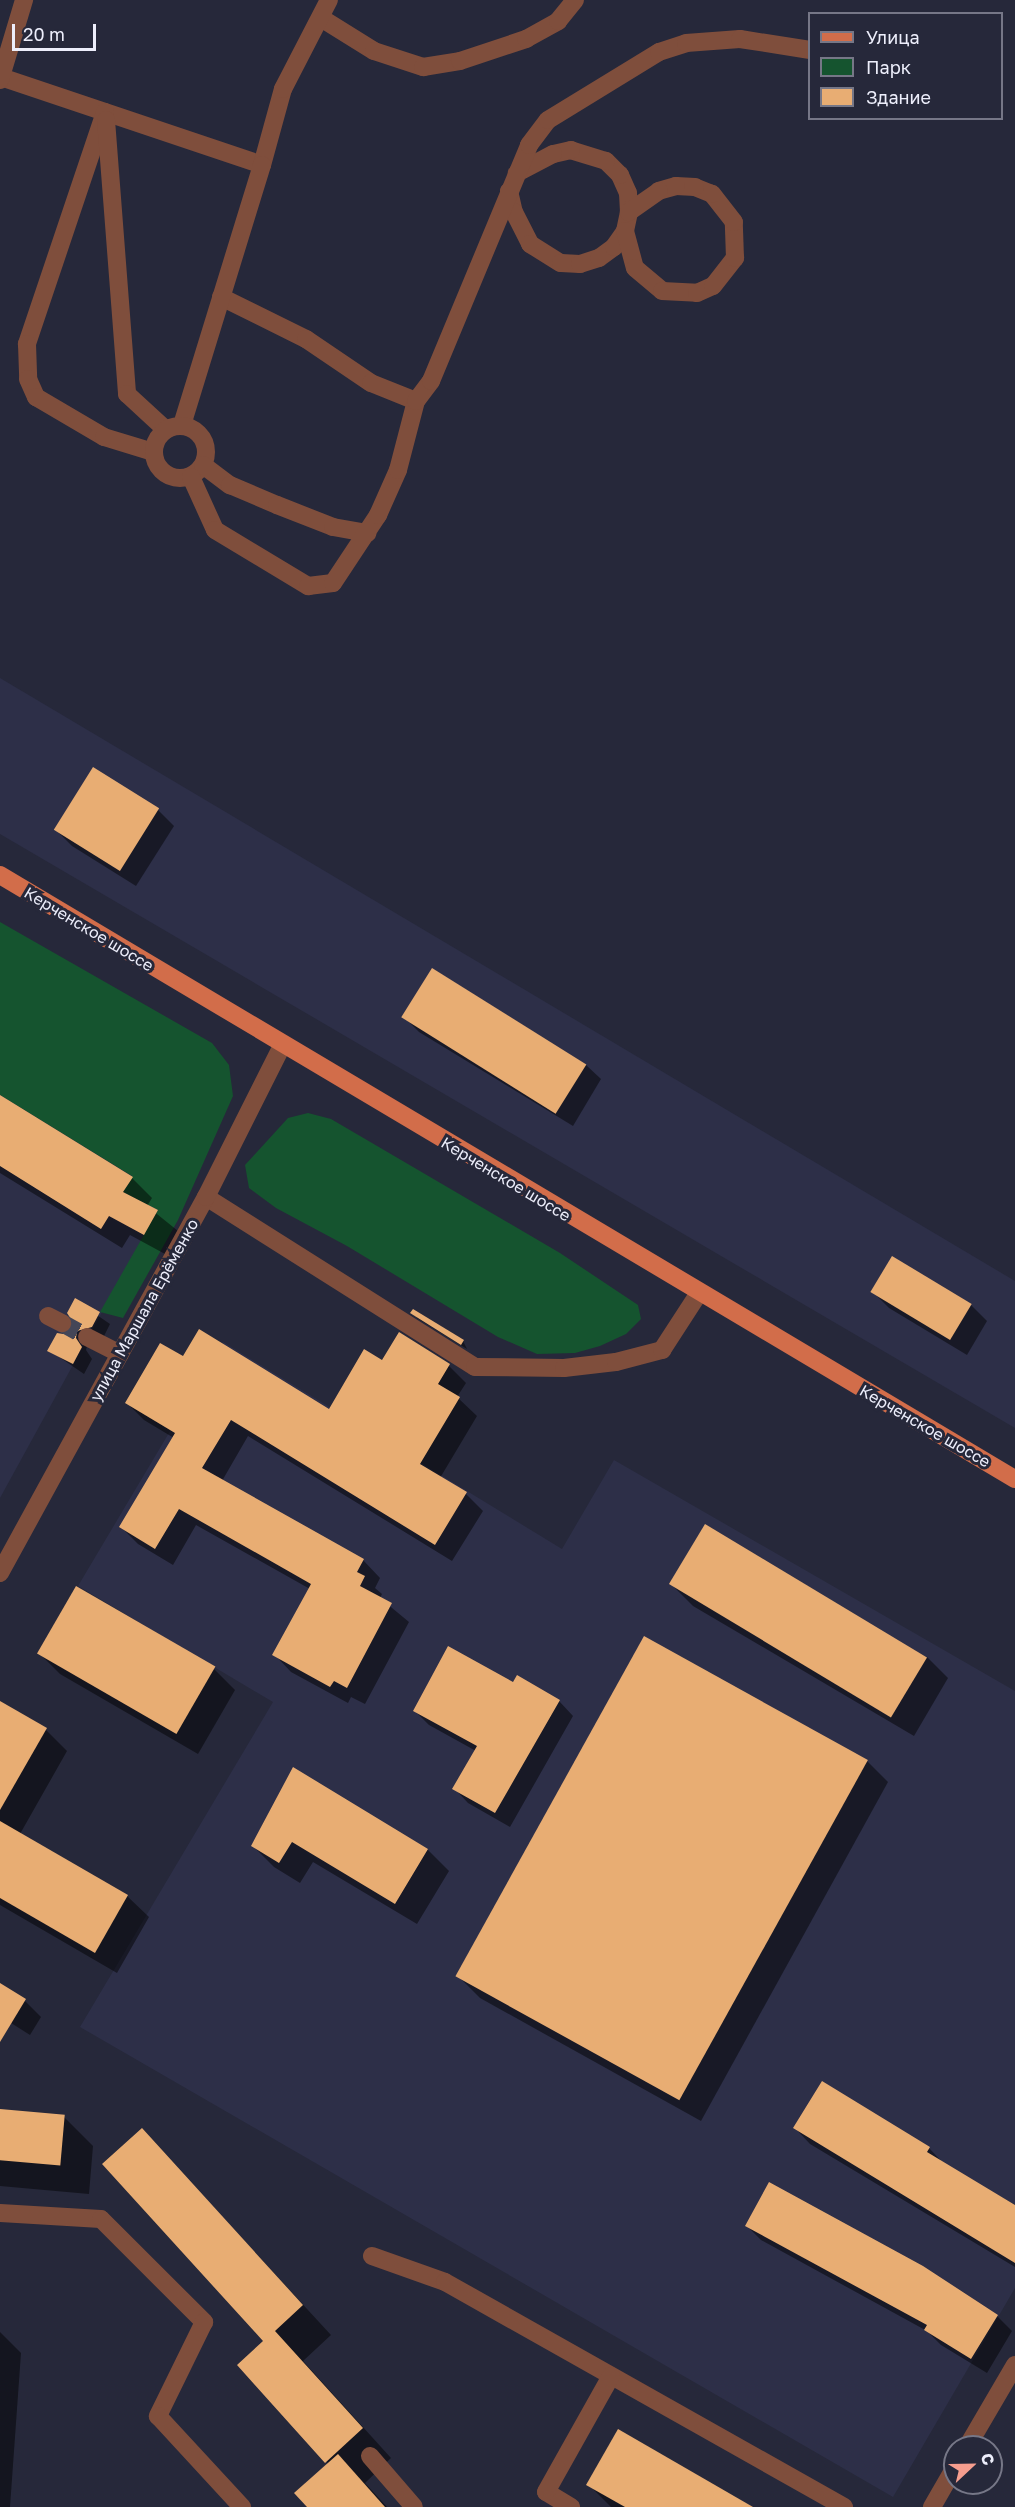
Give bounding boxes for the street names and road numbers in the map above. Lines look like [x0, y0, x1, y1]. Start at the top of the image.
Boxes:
street label: Керченское шоссе [21, 883, 157, 975]
street label: Керченское шоссе [438, 1133, 574, 1225]
street label: улица Маршала Ерёменко [86, 1215, 202, 1405]
street label: Керченское шоссе [856, 1381, 994, 1471]

